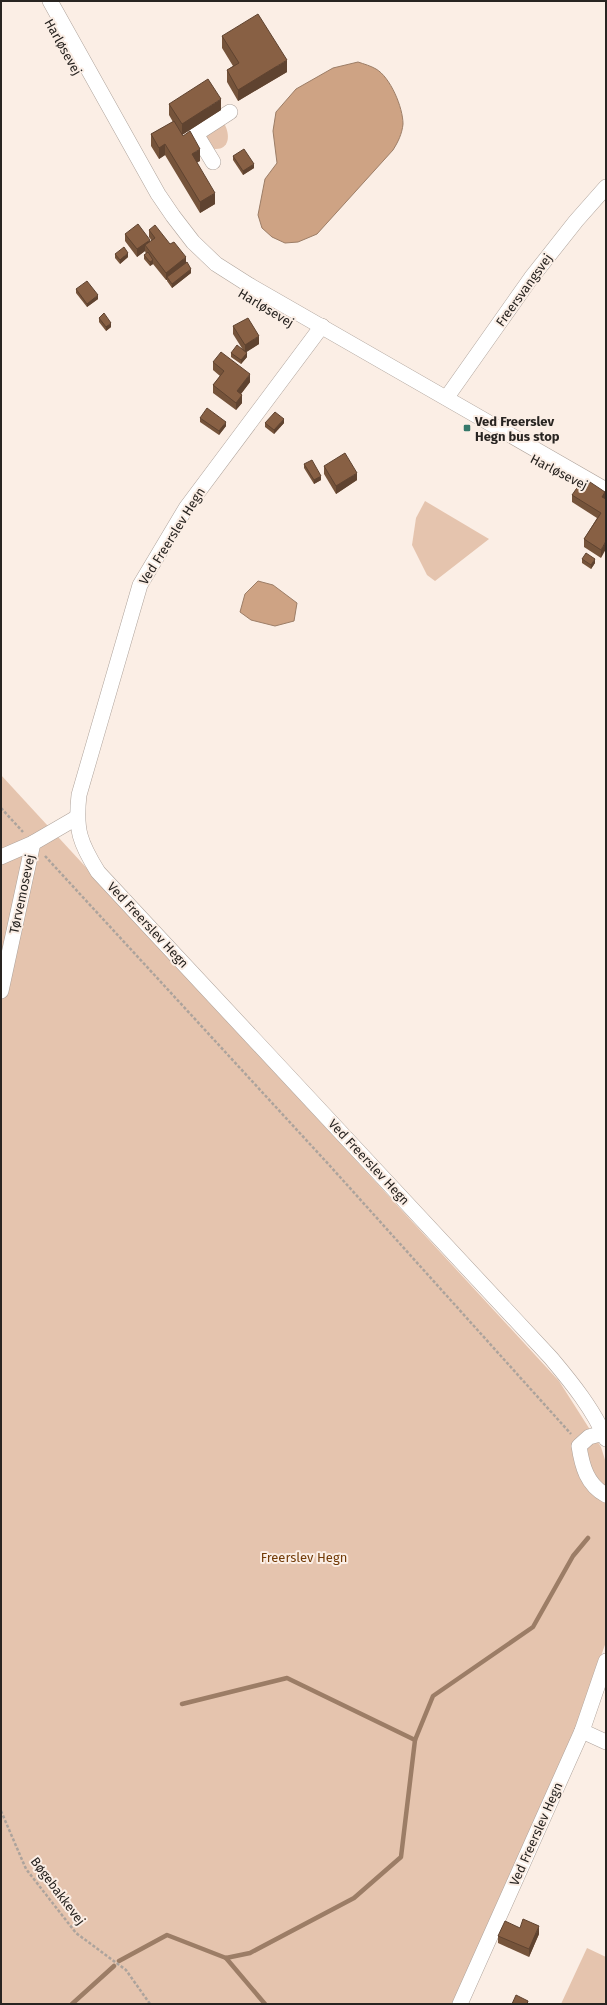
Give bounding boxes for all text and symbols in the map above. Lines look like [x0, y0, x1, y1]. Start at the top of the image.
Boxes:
street label: Harløsevej [41, 16, 85, 78]
street label: Freersvangsvej [493, 251, 555, 329]
street label: Harløsevej [235, 285, 297, 331]
place label: Ved Freerslev Hegn bus stop [474, 414, 560, 444]
marker: Ved Freerslev Hegn bus stop [462, 423, 472, 433]
street label: Harløsevej [528, 451, 590, 493]
street label: Ved Freerslev Hegn [136, 485, 208, 587]
street label: Tørvemosevej [6, 853, 38, 935]
street label: Ved Freerslev Hegn [104, 879, 192, 971]
street label: Ved Freerslev Hegn [325, 1116, 413, 1208]
park label: Freerslev Hegn [261, 1550, 347, 1565]
street label: Ved Freerslev Hegn [506, 1780, 566, 1888]
street label: Bøgebakkevej [28, 1854, 88, 1928]

